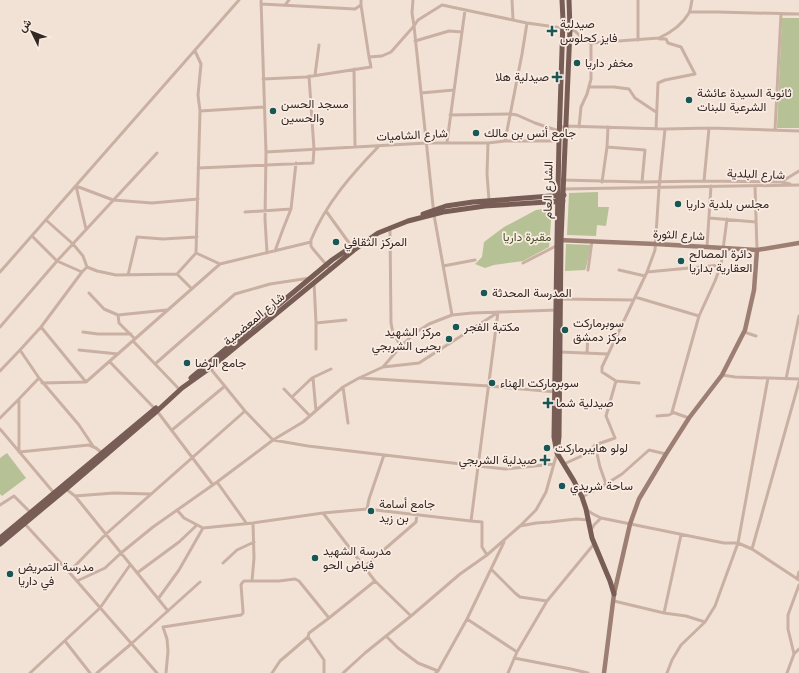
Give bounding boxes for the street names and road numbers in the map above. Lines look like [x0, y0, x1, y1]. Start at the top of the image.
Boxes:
street label: شارع الشاميات [376, 126, 448, 146]
street label: الشارع العام [540, 161, 558, 219]
street label: شارع البلدية [727, 166, 785, 184]
street label: شارع الثورة [653, 227, 705, 245]
street label: شارع المعضمية [221, 289, 289, 350]

